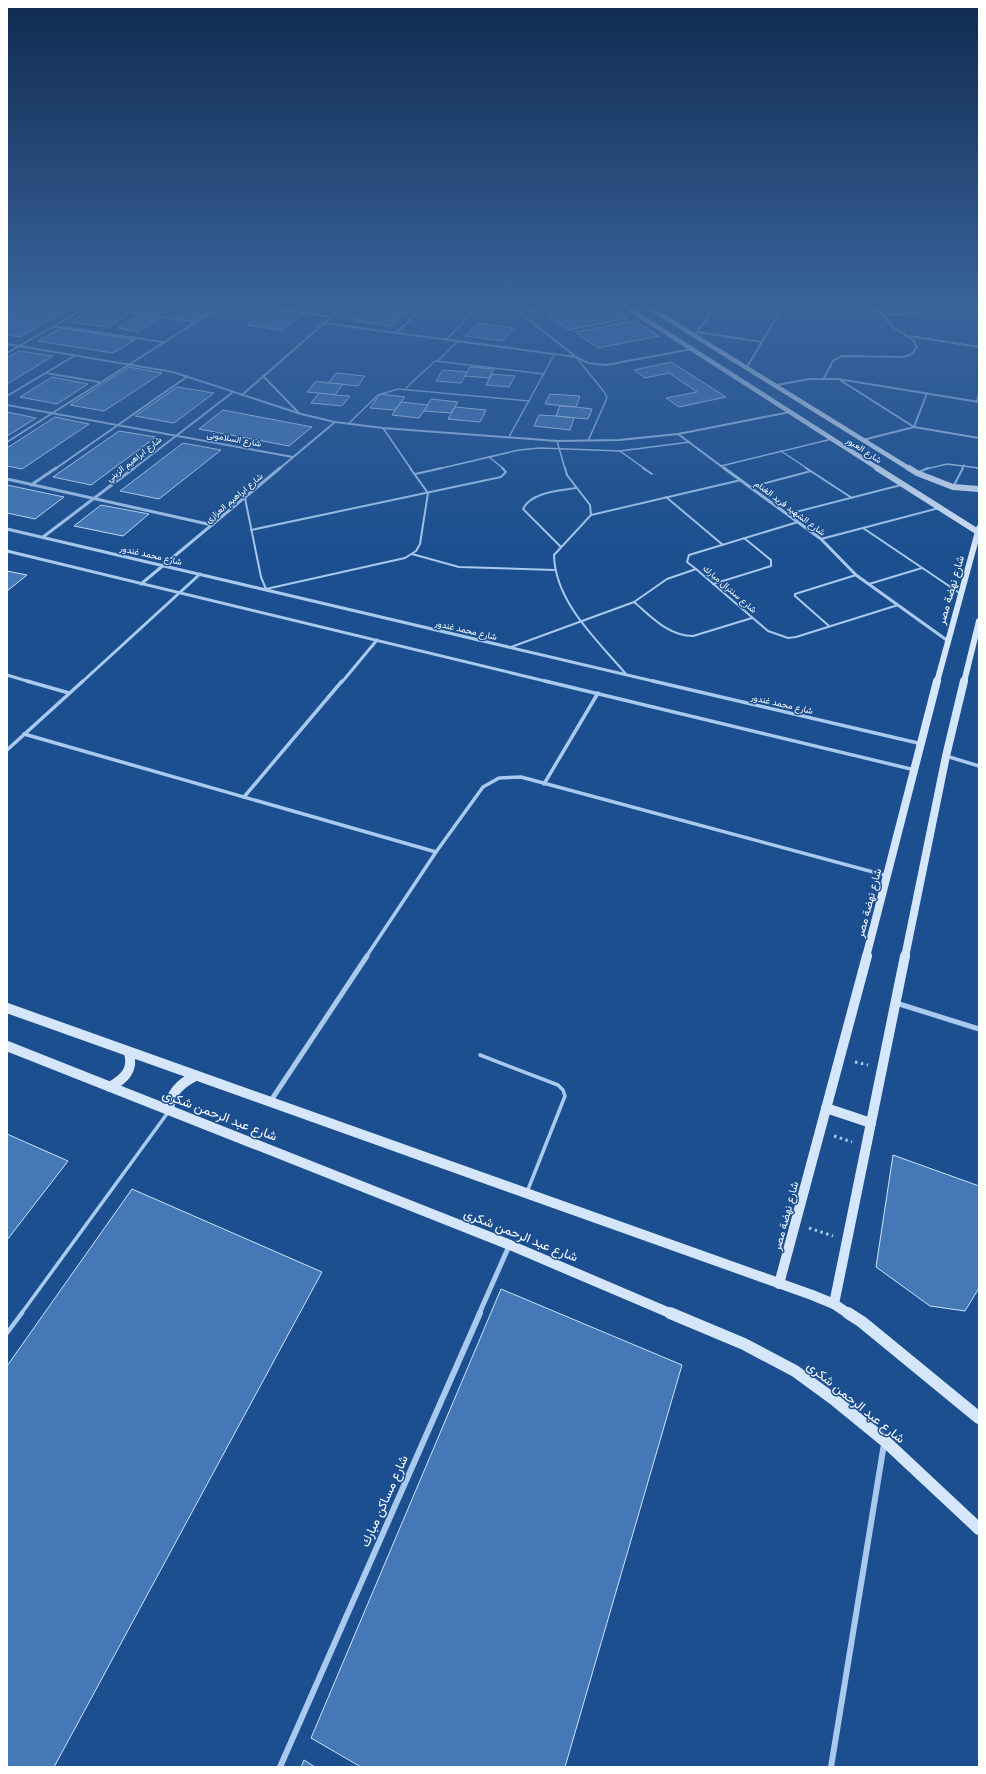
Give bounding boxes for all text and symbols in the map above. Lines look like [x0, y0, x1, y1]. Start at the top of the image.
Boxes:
street label: شارع السلامونى [206, 429, 262, 450]
street label: شارع ابراهيم الزيني [104, 434, 165, 485]
street label: شارع العبور [843, 434, 884, 466]
street label: شارع ابراهيم العزازى [203, 471, 265, 526]
street label: شارع الشهيد فريد الغنام [752, 478, 827, 539]
street label: شارع محمد غندور [118, 543, 183, 568]
street label: شارع نهضة مصر [935, 554, 968, 627]
street label: شارع سنترال مبارك [701, 563, 759, 616]
street label: شارع محمد غندور [433, 618, 498, 643]
street label: شارع محمد غندور [749, 692, 814, 717]
street label: شارع نهضة مصر [853, 867, 886, 940]
street label: شارع عبد الرحمن شكرى [160, 1086, 279, 1146]
street label: شارع نهضة مصر [770, 1180, 803, 1253]
street label: شارع عبد الرحمن شكرى [461, 1205, 580, 1267]
street label: شارع عبد الرحمن شكرى [803, 1358, 908, 1448]
street label: شارع مساكن مبارك [357, 1453, 413, 1550]

